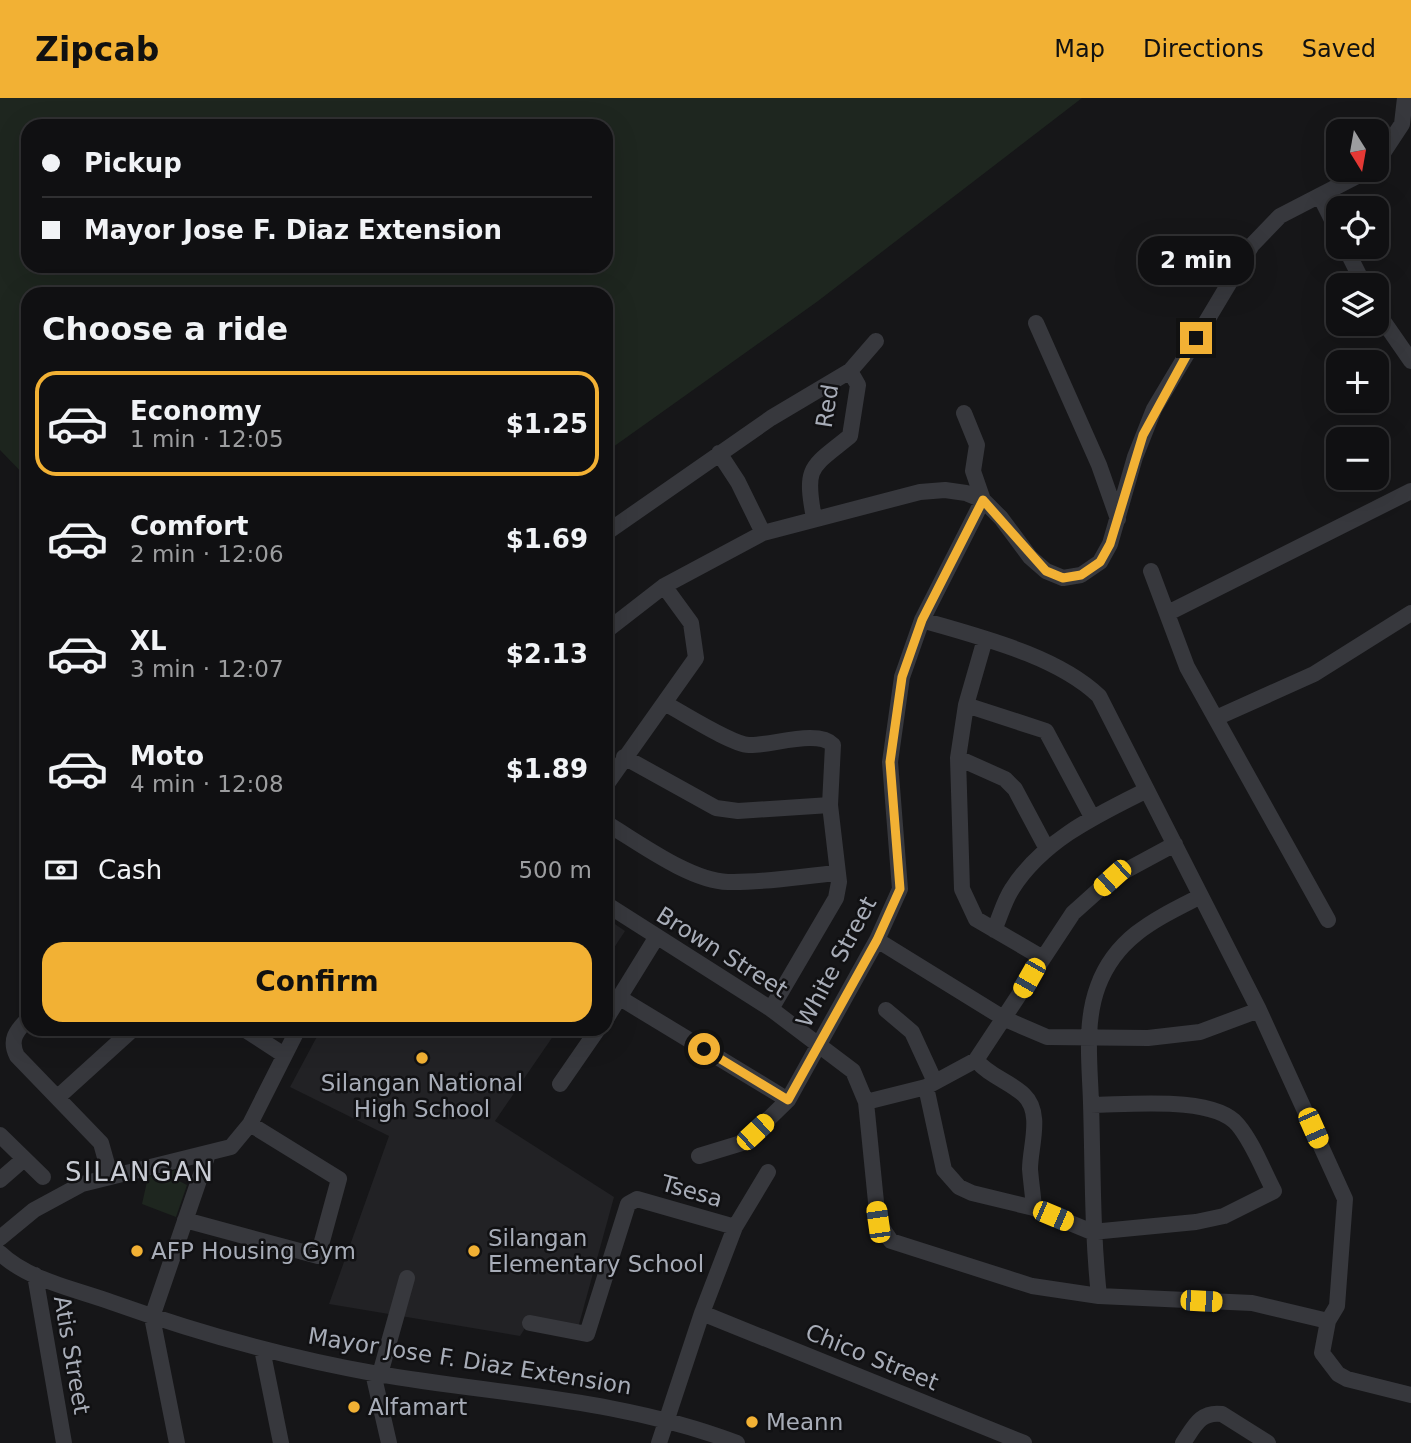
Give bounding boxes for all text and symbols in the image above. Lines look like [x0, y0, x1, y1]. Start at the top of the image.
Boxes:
text: Zipcab [35, 30, 159, 69]
text: Map [1054, 35, 1105, 63]
text: Directions [1143, 35, 1264, 63]
text: Saved [1302, 35, 1376, 63]
north arrow [1326, 119, 1390, 182]
map controls [1326, 119, 1389, 490]
text: Pickup [84, 148, 182, 178]
button: locate [1326, 196, 1389, 259]
text: Mayor Jose F. Diaz Extension [84, 215, 502, 245]
callout: 2 min [1138, 236, 1254, 286]
text: 2 min [1160, 247, 1232, 273]
button: layers [1326, 273, 1389, 336]
text: Choose a ride [42, 310, 288, 348]
route end [1180, 322, 1212, 354]
button: + [1326, 350, 1389, 413]
street label: Red [811, 382, 843, 430]
icon: car [46, 392, 109, 455]
text: Economy [130, 396, 261, 426]
text: $1.25 [506, 409, 588, 439]
text: 1 min · 12:05 [130, 426, 284, 452]
button: − [1326, 427, 1389, 490]
icon: car [46, 507, 109, 570]
text: Comfort [130, 511, 248, 541]
text: $1.69 [506, 524, 588, 554]
text: 2 min · 12:06 [130, 541, 284, 567]
icon: car [46, 622, 109, 685]
text: XL [130, 626, 167, 656]
text: $2.13 [506, 639, 588, 669]
text: 3 min · 12:07 [130, 656, 284, 682]
icon: car [46, 737, 109, 800]
text: Moto [130, 741, 204, 771]
text: $1.89 [506, 754, 588, 784]
text: 4 min · 12:08 [130, 771, 284, 797]
icon: cash [42, 851, 80, 889]
text: Cash [98, 855, 162, 885]
car [1090, 856, 1135, 900]
text: 500 m [518, 857, 592, 883]
street label: White Street [791, 892, 881, 1032]
street label: Brown Street [652, 901, 792, 1003]
button: Confirm [42, 942, 592, 1022]
car [1010, 955, 1049, 1001]
route start [688, 1033, 720, 1065]
marker: Silangan National High School [414, 1050, 430, 1066]
place label: Silangan National High School [321, 1070, 523, 1122]
car [1295, 1105, 1332, 1151]
car [733, 1110, 778, 1154]
district label: SILANGAN [65, 1157, 215, 1187]
street label: Tsesa [657, 1170, 726, 1212]
car [1030, 1198, 1077, 1234]
car [865, 1200, 892, 1244]
place label: Silangan Elementary School [488, 1225, 704, 1277]
place label: AFP Housing Gym [151, 1238, 356, 1264]
marker: AFP Housing Gym [129, 1243, 145, 1259]
marker: Silangan Elementary School [466, 1243, 482, 1259]
car [1180, 1289, 1223, 1313]
street label: Atis Street [49, 1294, 95, 1416]
street label: Chico Street [802, 1319, 942, 1395]
street label: Mayor Jose F. Diaz Extension [306, 1323, 634, 1399]
place label: Alfamart [368, 1394, 467, 1420]
marker: Alfamart [346, 1399, 362, 1415]
place label: Meann [766, 1409, 843, 1435]
marker: Meann [744, 1414, 760, 1430]

